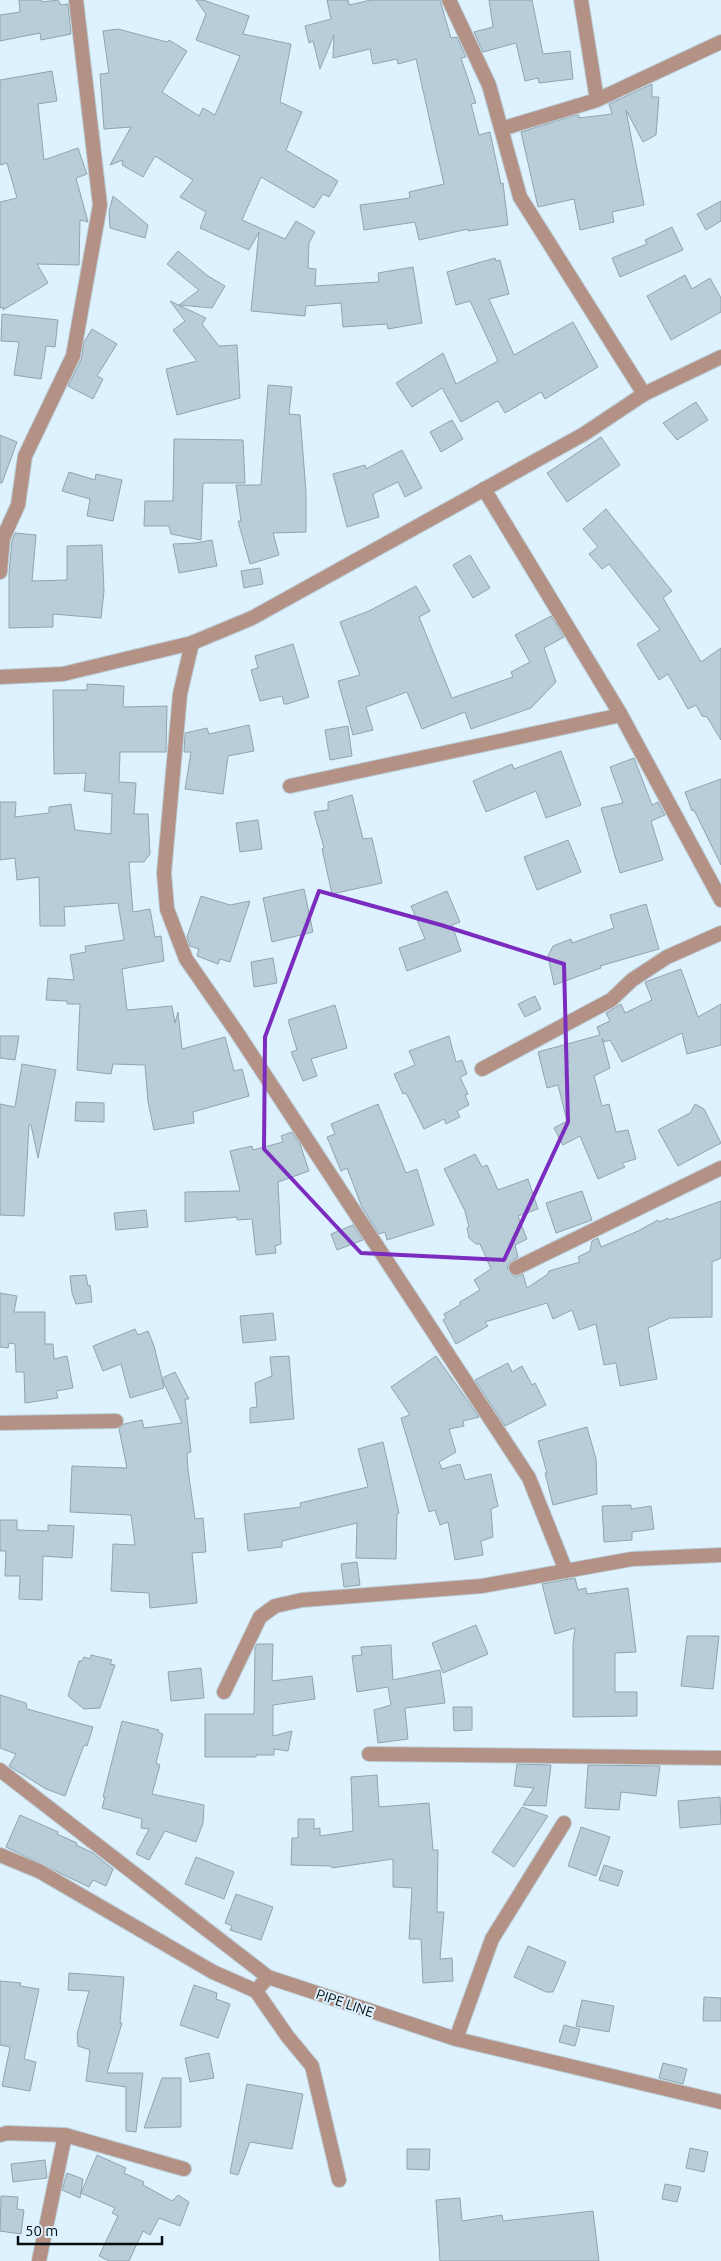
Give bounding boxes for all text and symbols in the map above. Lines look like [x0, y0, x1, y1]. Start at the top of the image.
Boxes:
street label: PIPE LINE [314, 1986, 376, 2020]
scale bar [18, 2214, 161, 2246]
text: 50 m [25, 2222, 58, 2239]

